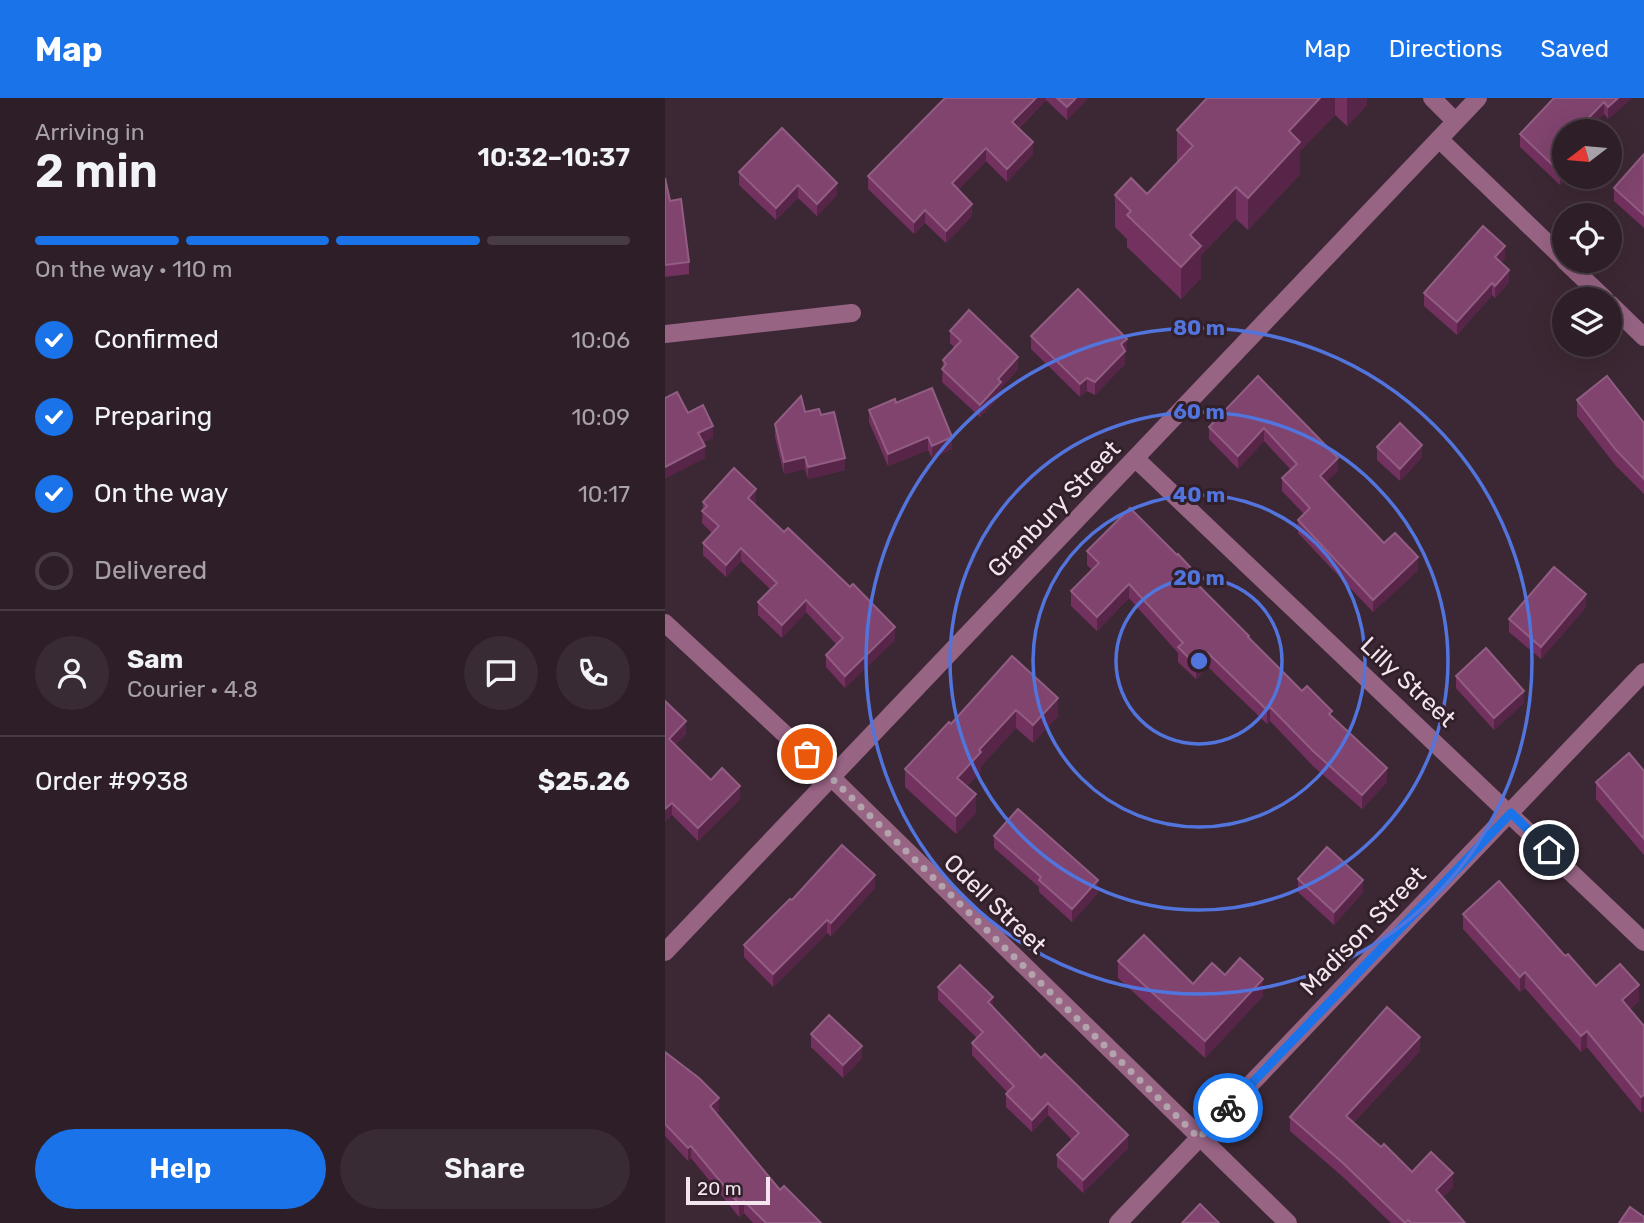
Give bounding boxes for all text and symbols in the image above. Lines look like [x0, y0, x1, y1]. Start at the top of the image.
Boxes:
text: Map [35, 30, 103, 69]
text: Map [1304, 35, 1351, 63]
text: Directions [1389, 35, 1502, 63]
text: Saved [1540, 35, 1609, 63]
text: Arriving in [35, 118, 145, 146]
north arrow [1552, 119, 1622, 189]
map controls [1552, 119, 1622, 357]
text: 10:32–10:37 [477, 142, 630, 173]
text: 2 min [35, 144, 158, 199]
button: locate [1552, 203, 1622, 273]
text: On the way · 110 m [35, 255, 233, 283]
button: layers [1552, 287, 1622, 357]
text: 80 m [1173, 315, 1225, 340]
icon: check [35, 321, 73, 359]
text: Confirmed [94, 324, 219, 355]
text: 10:06 [571, 326, 630, 354]
icon: check [35, 398, 73, 436]
text: 60 m [1173, 399, 1225, 424]
text: Preparing [94, 401, 212, 432]
text: 10:09 [571, 403, 630, 431]
street label: Granbury Street [982, 435, 1126, 583]
icon: check [35, 475, 73, 513]
text: On the way [94, 478, 228, 509]
text: 10:17 [578, 480, 630, 508]
text: 40 m [1173, 482, 1225, 507]
text: Delivered [94, 555, 207, 586]
text: 20 m [1173, 565, 1225, 590]
street label: Lilly Street [1355, 631, 1461, 733]
button: person [35, 636, 109, 710]
button: chat [464, 636, 538, 710]
button: phone [556, 636, 630, 710]
text: Sam [127, 644, 183, 675]
centre of rings [1187, 649, 1211, 673]
text: Courier · 4.8 [127, 675, 258, 703]
pin [777, 724, 837, 784]
icon: bag [788, 735, 826, 773]
text: Order #9938 [35, 766, 189, 797]
text: $25.26 [538, 766, 630, 797]
pin [1519, 820, 1579, 880]
icon: home [1530, 831, 1568, 869]
street label: Odell Street [938, 848, 1052, 960]
street label: Madison Street [1295, 861, 1431, 1001]
courier [1193, 1073, 1263, 1143]
icon: bike [1209, 1089, 1247, 1127]
button: Help [35, 1129, 326, 1209]
button: Share [340, 1129, 630, 1209]
scale bar [686, 1174, 770, 1206]
text: 20 m [697, 1177, 742, 1200]

